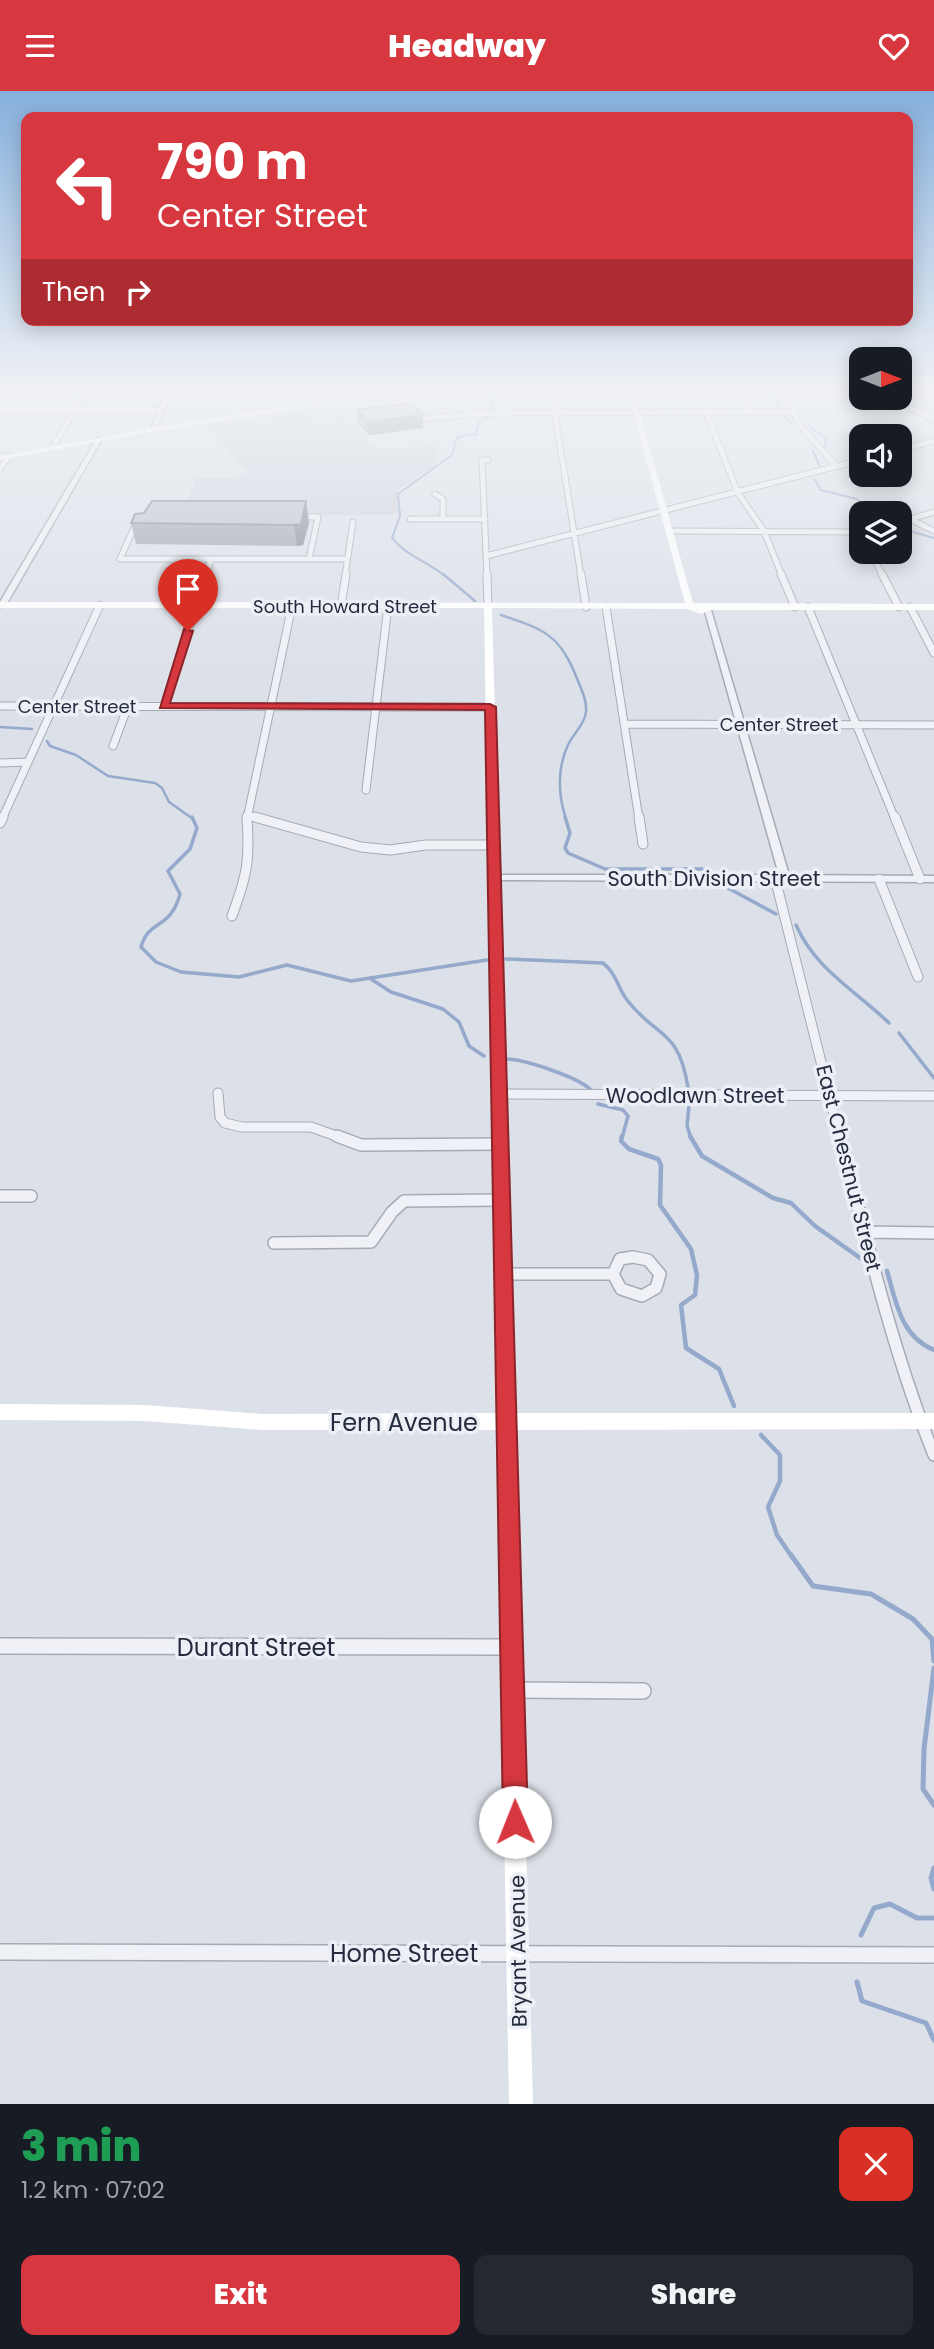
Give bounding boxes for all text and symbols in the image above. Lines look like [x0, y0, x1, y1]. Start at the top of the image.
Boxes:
text: Headway [388, 23, 546, 68]
icon: menu [21, 27, 59, 65]
icon: heart [875, 27, 913, 65]
text: 790 m [157, 128, 308, 196]
icon: left [42, 140, 133, 231]
text: Center Street [157, 193, 368, 238]
icon: right [119, 273, 157, 311]
text: Then [42, 274, 105, 310]
north arrow [849, 347, 912, 409]
map controls [849, 347, 912, 564]
button: sound [849, 424, 912, 487]
button: layers [849, 501, 912, 564]
pin [158, 559, 218, 631]
icon: arrive [169, 570, 207, 608]
street label: South Howard Street [253, 594, 437, 619]
street label: Center Street [18, 694, 136, 719]
street label: Center Street [720, 712, 838, 737]
street label: South Division Street [608, 864, 820, 893]
street label: East Chestnut Street [809, 1062, 889, 1274]
street label: Woodlawn Street [606, 1081, 784, 1110]
street label: Fern Avenue [330, 1406, 478, 1439]
street label: Durant Street [177, 1631, 335, 1664]
position arrow [478, 1785, 552, 1859]
street label: Bryant Avenue [502, 1875, 534, 2027]
street label: Home Street [330, 1937, 478, 1970]
text: 3 min [21, 2117, 141, 2176]
button: close [839, 2127, 913, 2201]
text: 1.2 km · 07:02 [21, 2174, 165, 2206]
button: Exit [21, 2255, 460, 2335]
button: Share [474, 2255, 913, 2335]

